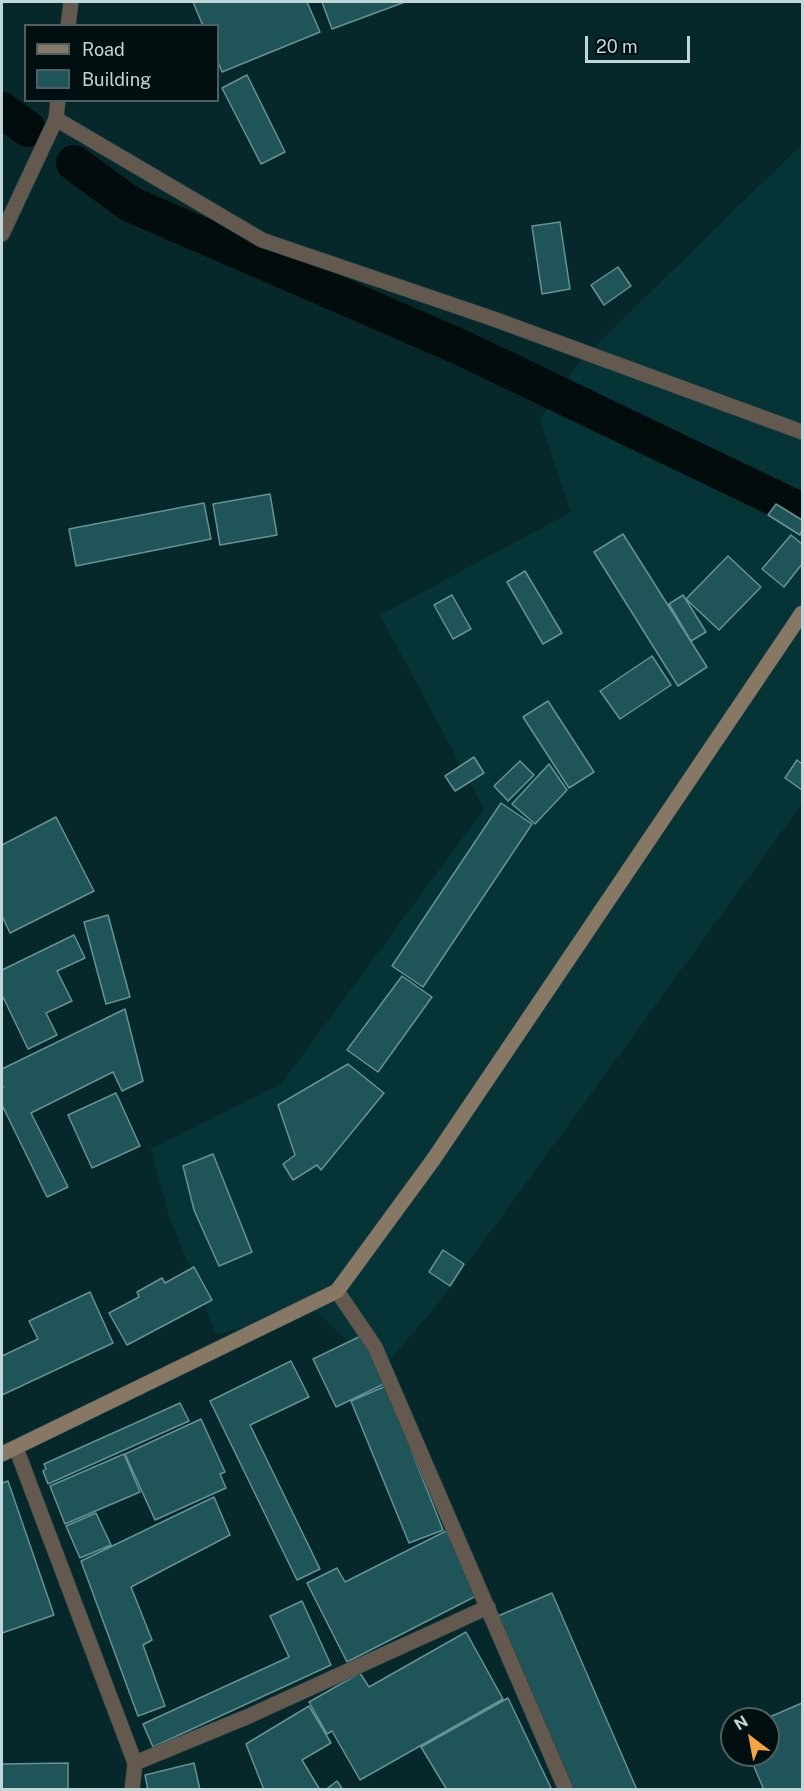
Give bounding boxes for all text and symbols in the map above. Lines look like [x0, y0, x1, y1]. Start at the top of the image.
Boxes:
legend [24, 24, 219, 102]
scale bar [588, 24, 693, 62]
text: 20 m [596, 36, 638, 57]
text: Road [82, 39, 125, 60]
text: Building [82, 69, 151, 90]
north arrow [720, 1707, 780, 1767]
text: N [731, 1712, 752, 1734]

